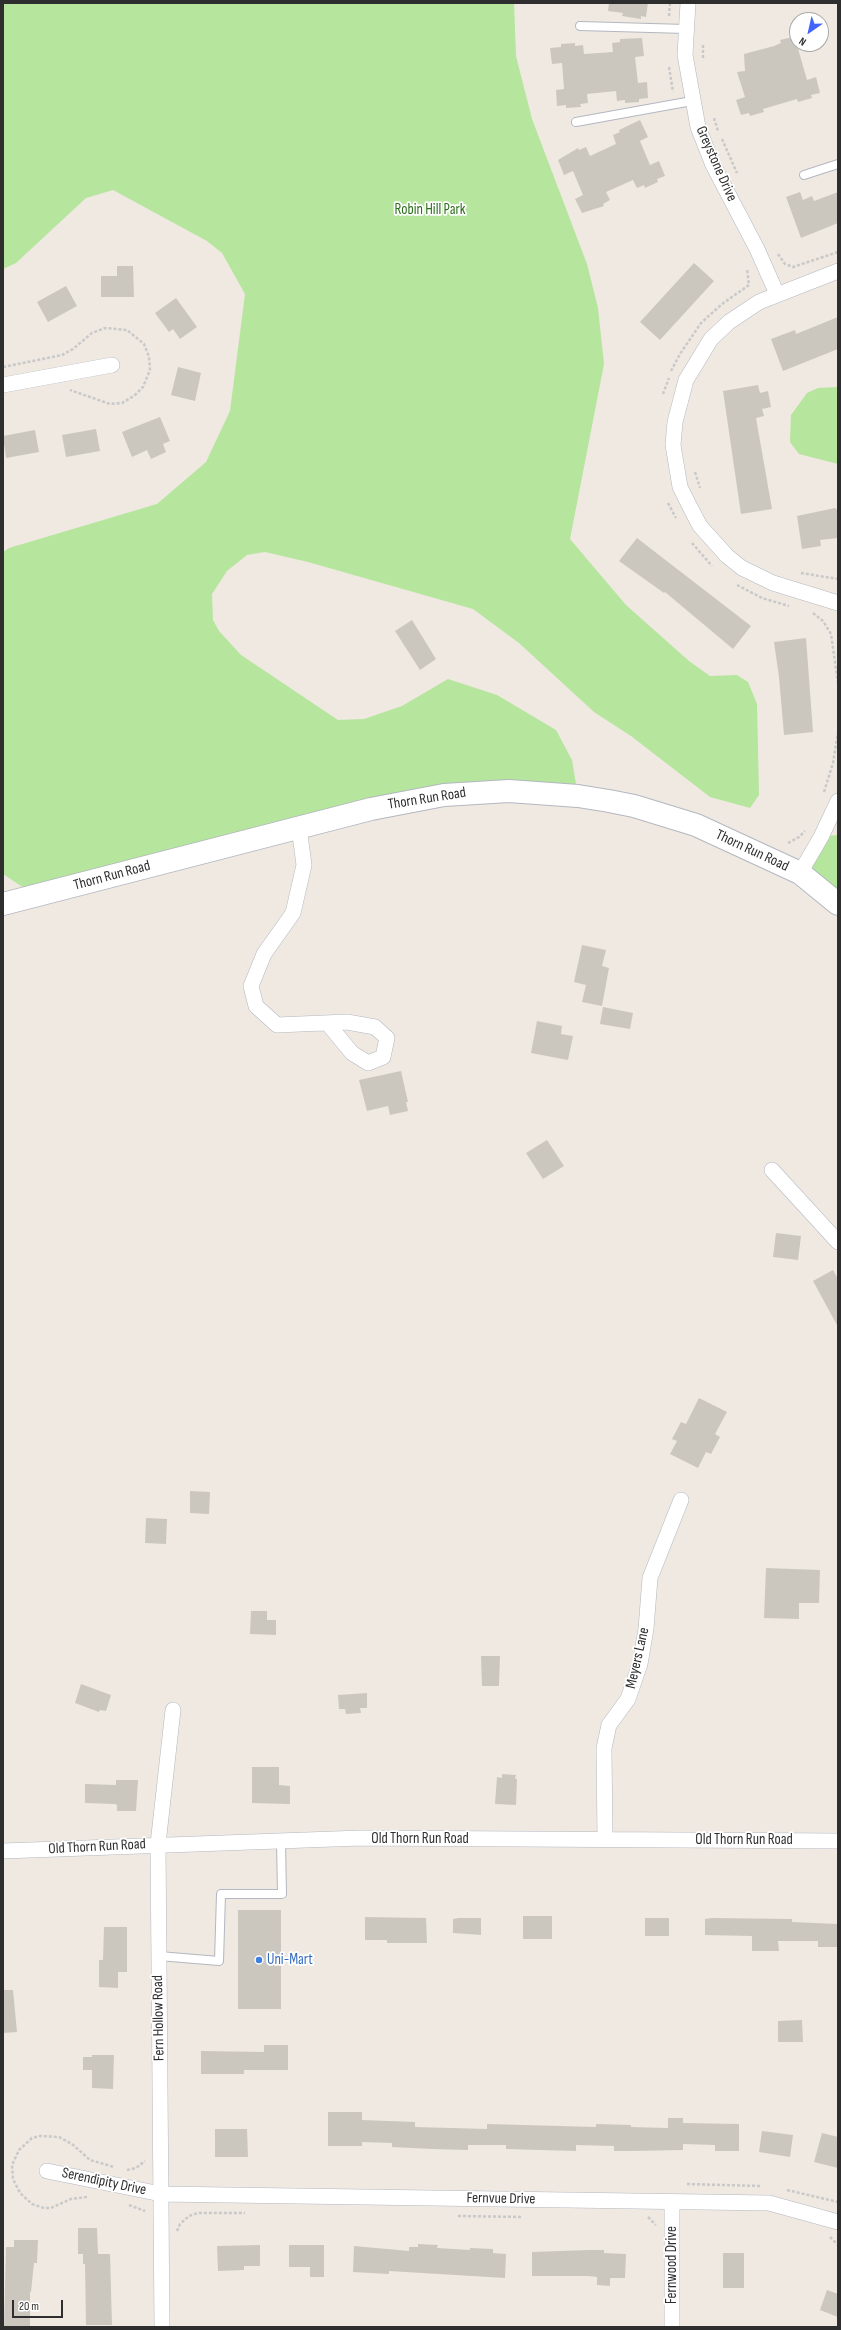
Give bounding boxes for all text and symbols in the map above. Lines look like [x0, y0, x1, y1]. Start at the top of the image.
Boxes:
north arrow [789, 12, 829, 52]
text: N [796, 35, 809, 49]
street label: Greystone Drive [691, 124, 741, 204]
park label: Robin Hill Park [394, 201, 466, 219]
street label: Thorn Run Road [387, 784, 467, 814]
street label: Thorn Run Road [713, 826, 791, 876]
street label: Thorn Run Road [72, 857, 152, 895]
street label: Meyers Lane [622, 1626, 654, 1690]
street label: Old Thorn Run Road [371, 1830, 469, 1848]
street label: Old Thorn Run Road [695, 1831, 793, 1849]
street label: Old Thorn Run Road [48, 1835, 146, 1859]
place label: Uni-Mart [267, 1951, 313, 1969]
marker: Uni-Mart [254, 1955, 264, 1965]
street label: Fern Hollow Road [149, 1975, 169, 2061]
street label: Serendipity Drive [60, 2164, 148, 2200]
street label: Fernvue Drive [466, 2189, 536, 2209]
street label: Fernwood Drive [663, 2226, 681, 2304]
scale bar [14, 2292, 65, 2318]
text: 20 m [19, 2299, 39, 2314]

